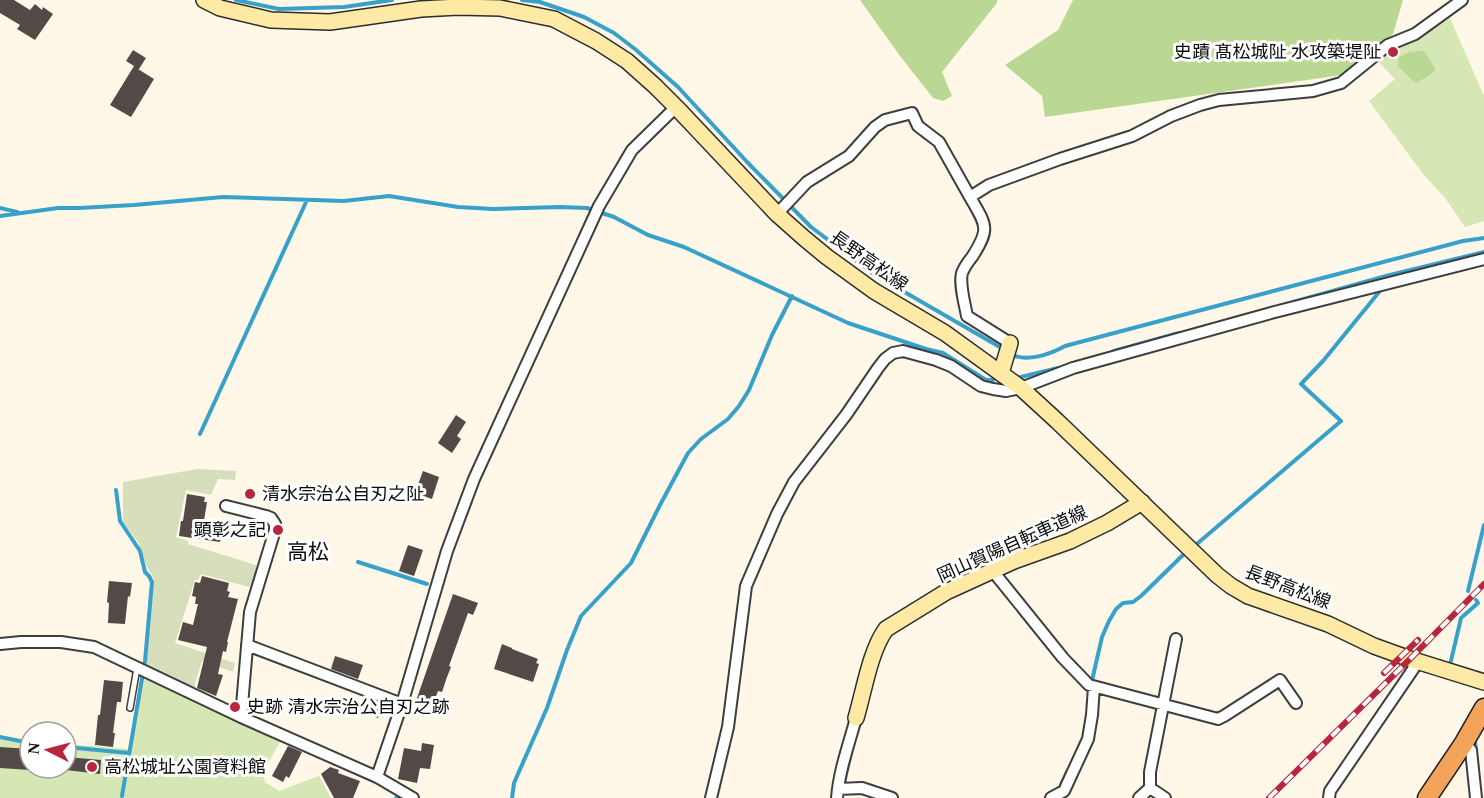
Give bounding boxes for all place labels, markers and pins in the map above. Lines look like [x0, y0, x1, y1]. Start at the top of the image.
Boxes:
place label: 史蹟 髙松城阯 水攻築堤阯 [1174, 42, 1381, 62]
marker: 史蹟 髙松城阯 水攻築堤阯 [1386, 45, 1400, 59]
place label: 清水宗治公自刃之阯 [262, 484, 424, 504]
marker: 清水宗治公自刃之阯 [243, 487, 257, 501]
place label: 顕彰之記 [194, 520, 266, 540]
marker: 顕彰之記 [271, 523, 285, 537]
place label: 史跡 清水宗治公自刃之跡 [247, 697, 450, 717]
marker: 史跡 清水宗治公自刃之跡 [228, 700, 242, 714]
place label: 高松城址公園資料館 [104, 757, 266, 777]
marker: 高松城址公園資料館 [85, 760, 99, 774]

